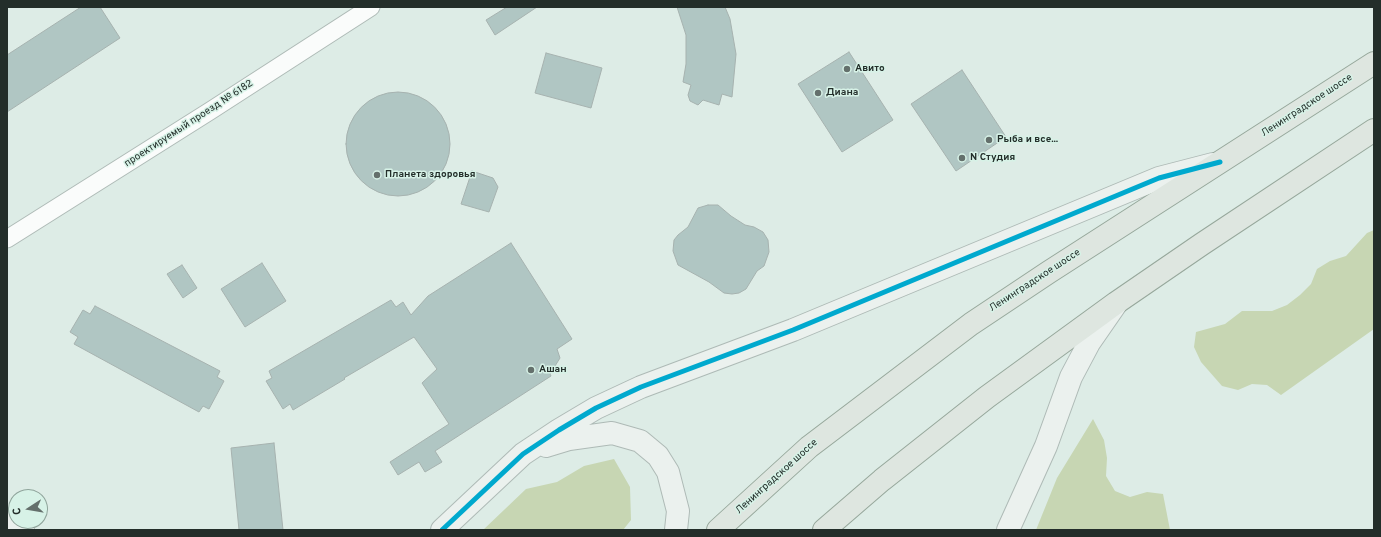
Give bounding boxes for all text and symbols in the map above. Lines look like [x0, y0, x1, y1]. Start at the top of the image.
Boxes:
place label: Авито [855, 63, 885, 75]
marker: Авито [842, 64, 852, 74]
street label: Ленинградское шоссе [1259, 72, 1355, 140]
street label: проектируемый проезд № 6182 [122, 78, 256, 170]
place label: Диана [826, 87, 858, 99]
marker: Диана [813, 88, 823, 98]
place label: Рыба и все... [997, 134, 1058, 146]
marker: Рыба и все... [984, 135, 994, 145]
place label: N Студия [970, 152, 1015, 164]
marker: N Студия [957, 153, 967, 163]
place label: Планета здоровья [385, 169, 475, 181]
marker: Планета здоровья [372, 170, 382, 180]
street label: Ленинградское шоссе [987, 247, 1083, 315]
place label: Ашан [539, 364, 567, 376]
marker: Ашан [526, 365, 536, 375]
street label: Ленинградское шоссе [733, 437, 821, 517]
north arrow [8, 489, 48, 529]
text: С [10, 506, 25, 516]

